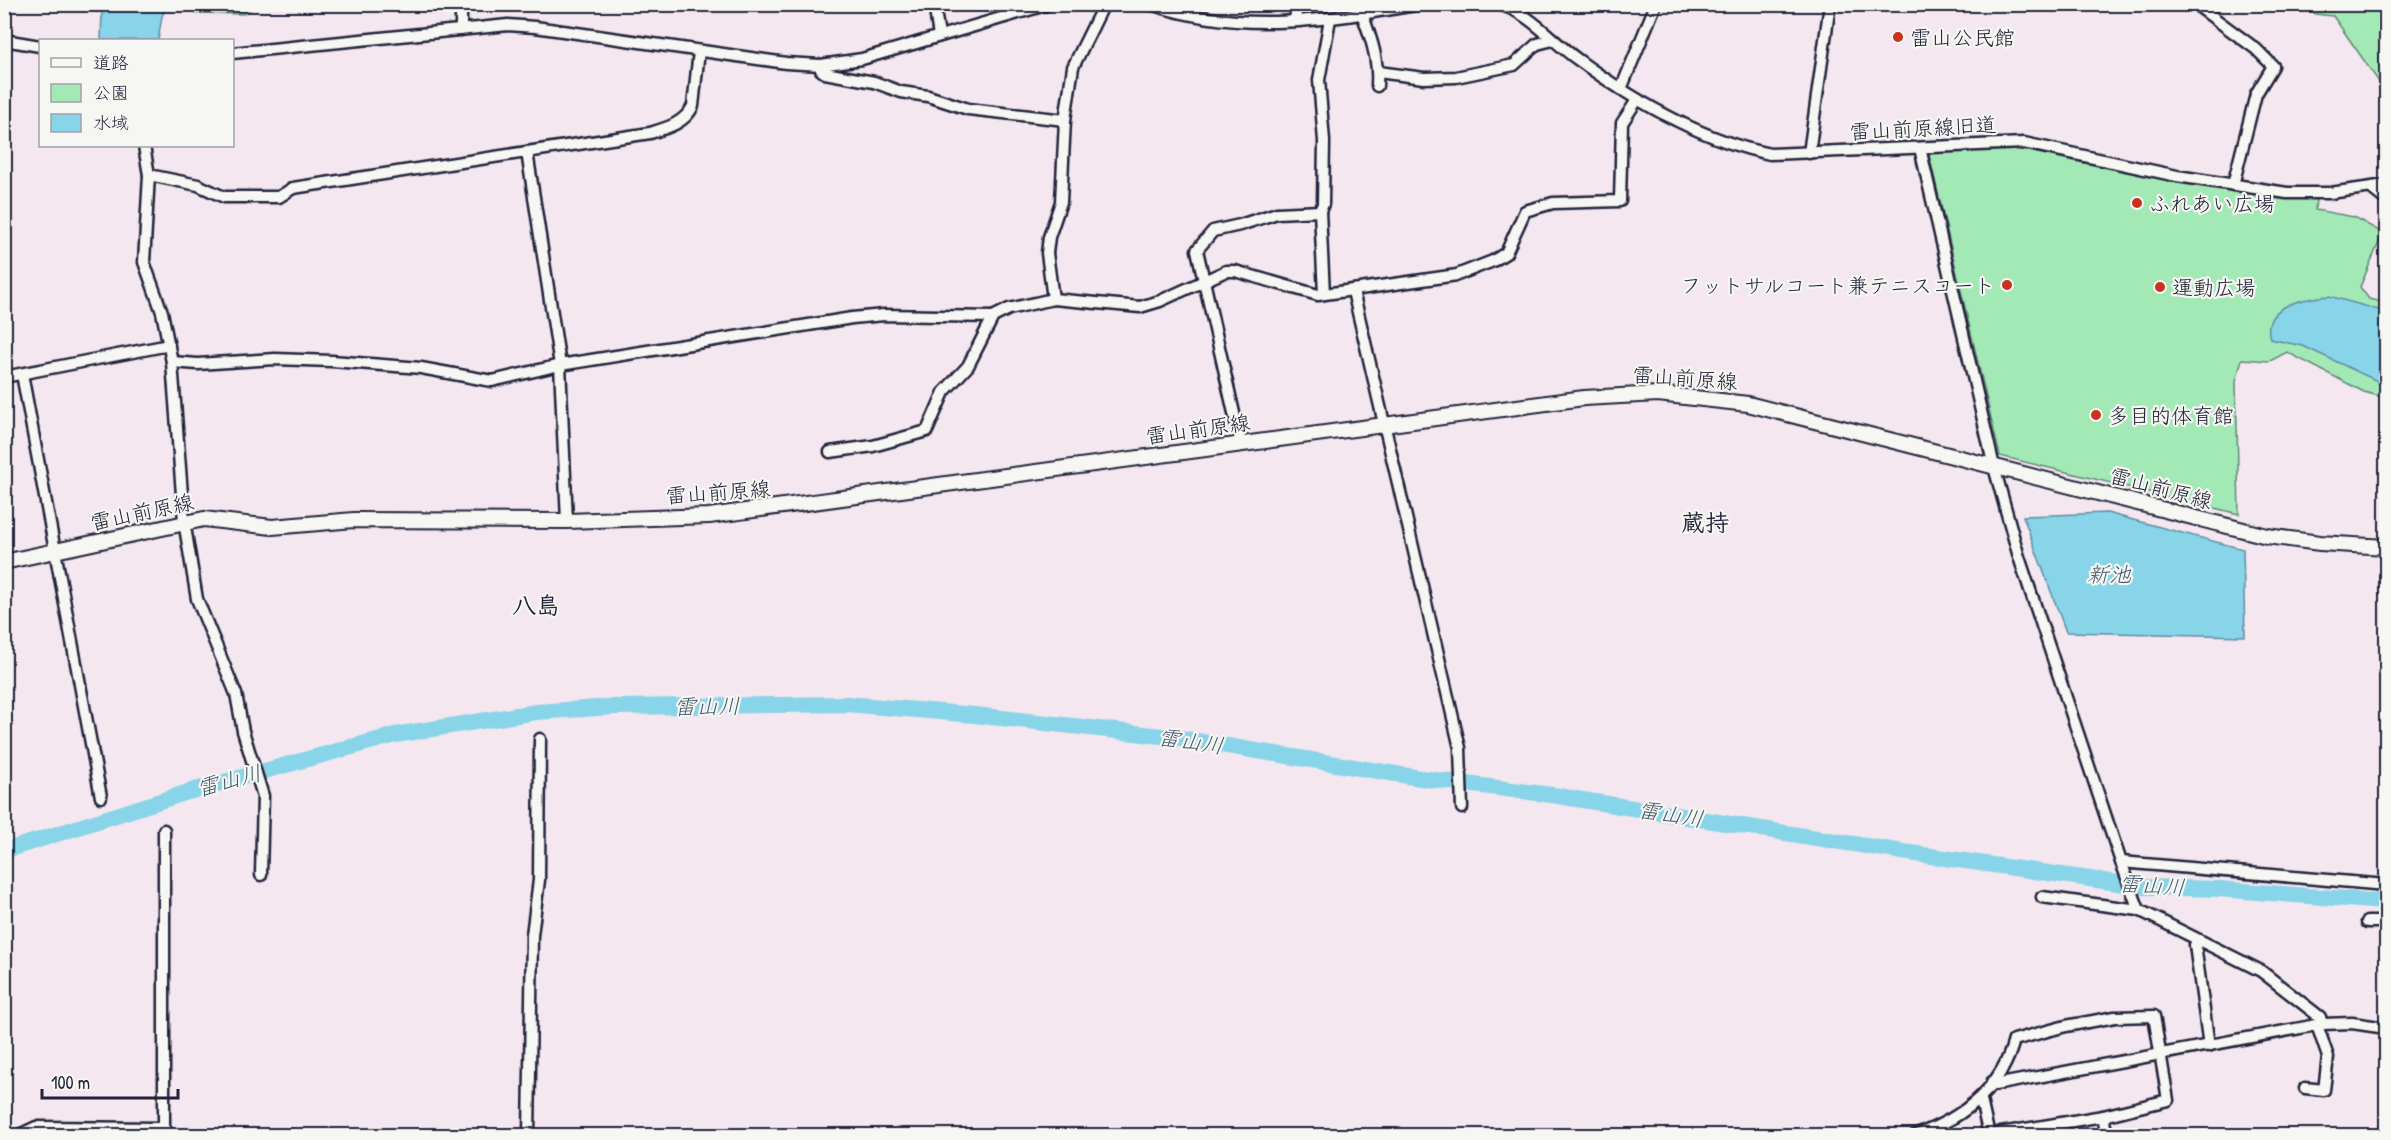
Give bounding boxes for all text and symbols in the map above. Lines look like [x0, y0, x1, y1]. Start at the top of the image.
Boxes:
place label: 雷山公民館 [1910, 23, 2015, 52]
marker: 雷山公民館 [1891, 30, 1905, 44]
legend [39, 39, 234, 147]
text: 道路 [93, 50, 129, 75]
text: 公園 [93, 80, 129, 105]
text: 水域 [93, 110, 129, 135]
street label: 雷山前原線旧道 [1849, 110, 1997, 146]
place label: ふれあい広場 [2149, 189, 2275, 218]
marker: ふれあい広場 [2130, 196, 2144, 210]
place label: フットサルコート兼テニスコート [1680, 271, 1995, 300]
place label: 運動広場 [2172, 273, 2256, 302]
marker: フットサルコート兼テニスコート [2000, 278, 2014, 292]
marker: 運動広場 [2153, 280, 2167, 294]
street label: 雷山前原線 [1632, 360, 1738, 396]
place label: 多目的体育館 [2108, 401, 2234, 430]
street label: 雷山前原線 [1144, 407, 1252, 451]
marker: 多目的体育館 [2089, 408, 2103, 422]
street label: 雷山前原線 [2107, 460, 2215, 516]
street label: 雷山前原線 [665, 474, 771, 510]
street label: 雷山前原線 [88, 487, 196, 537]
district label: 蔵持 [1681, 506, 1729, 538]
water label: 新池 [2087, 559, 2132, 589]
district label: 八島 [512, 589, 560, 621]
water label: 雷山川 [674, 690, 740, 722]
water label: 雷山川 [1156, 722, 1226, 760]
water label: 雷山川 [193, 757, 265, 803]
water label: 雷山川 [1636, 794, 1706, 834]
water label: 雷山川 [2118, 868, 2186, 902]
scale bar [42, 1062, 178, 1100]
text: 100 m [51, 1070, 90, 1095]

